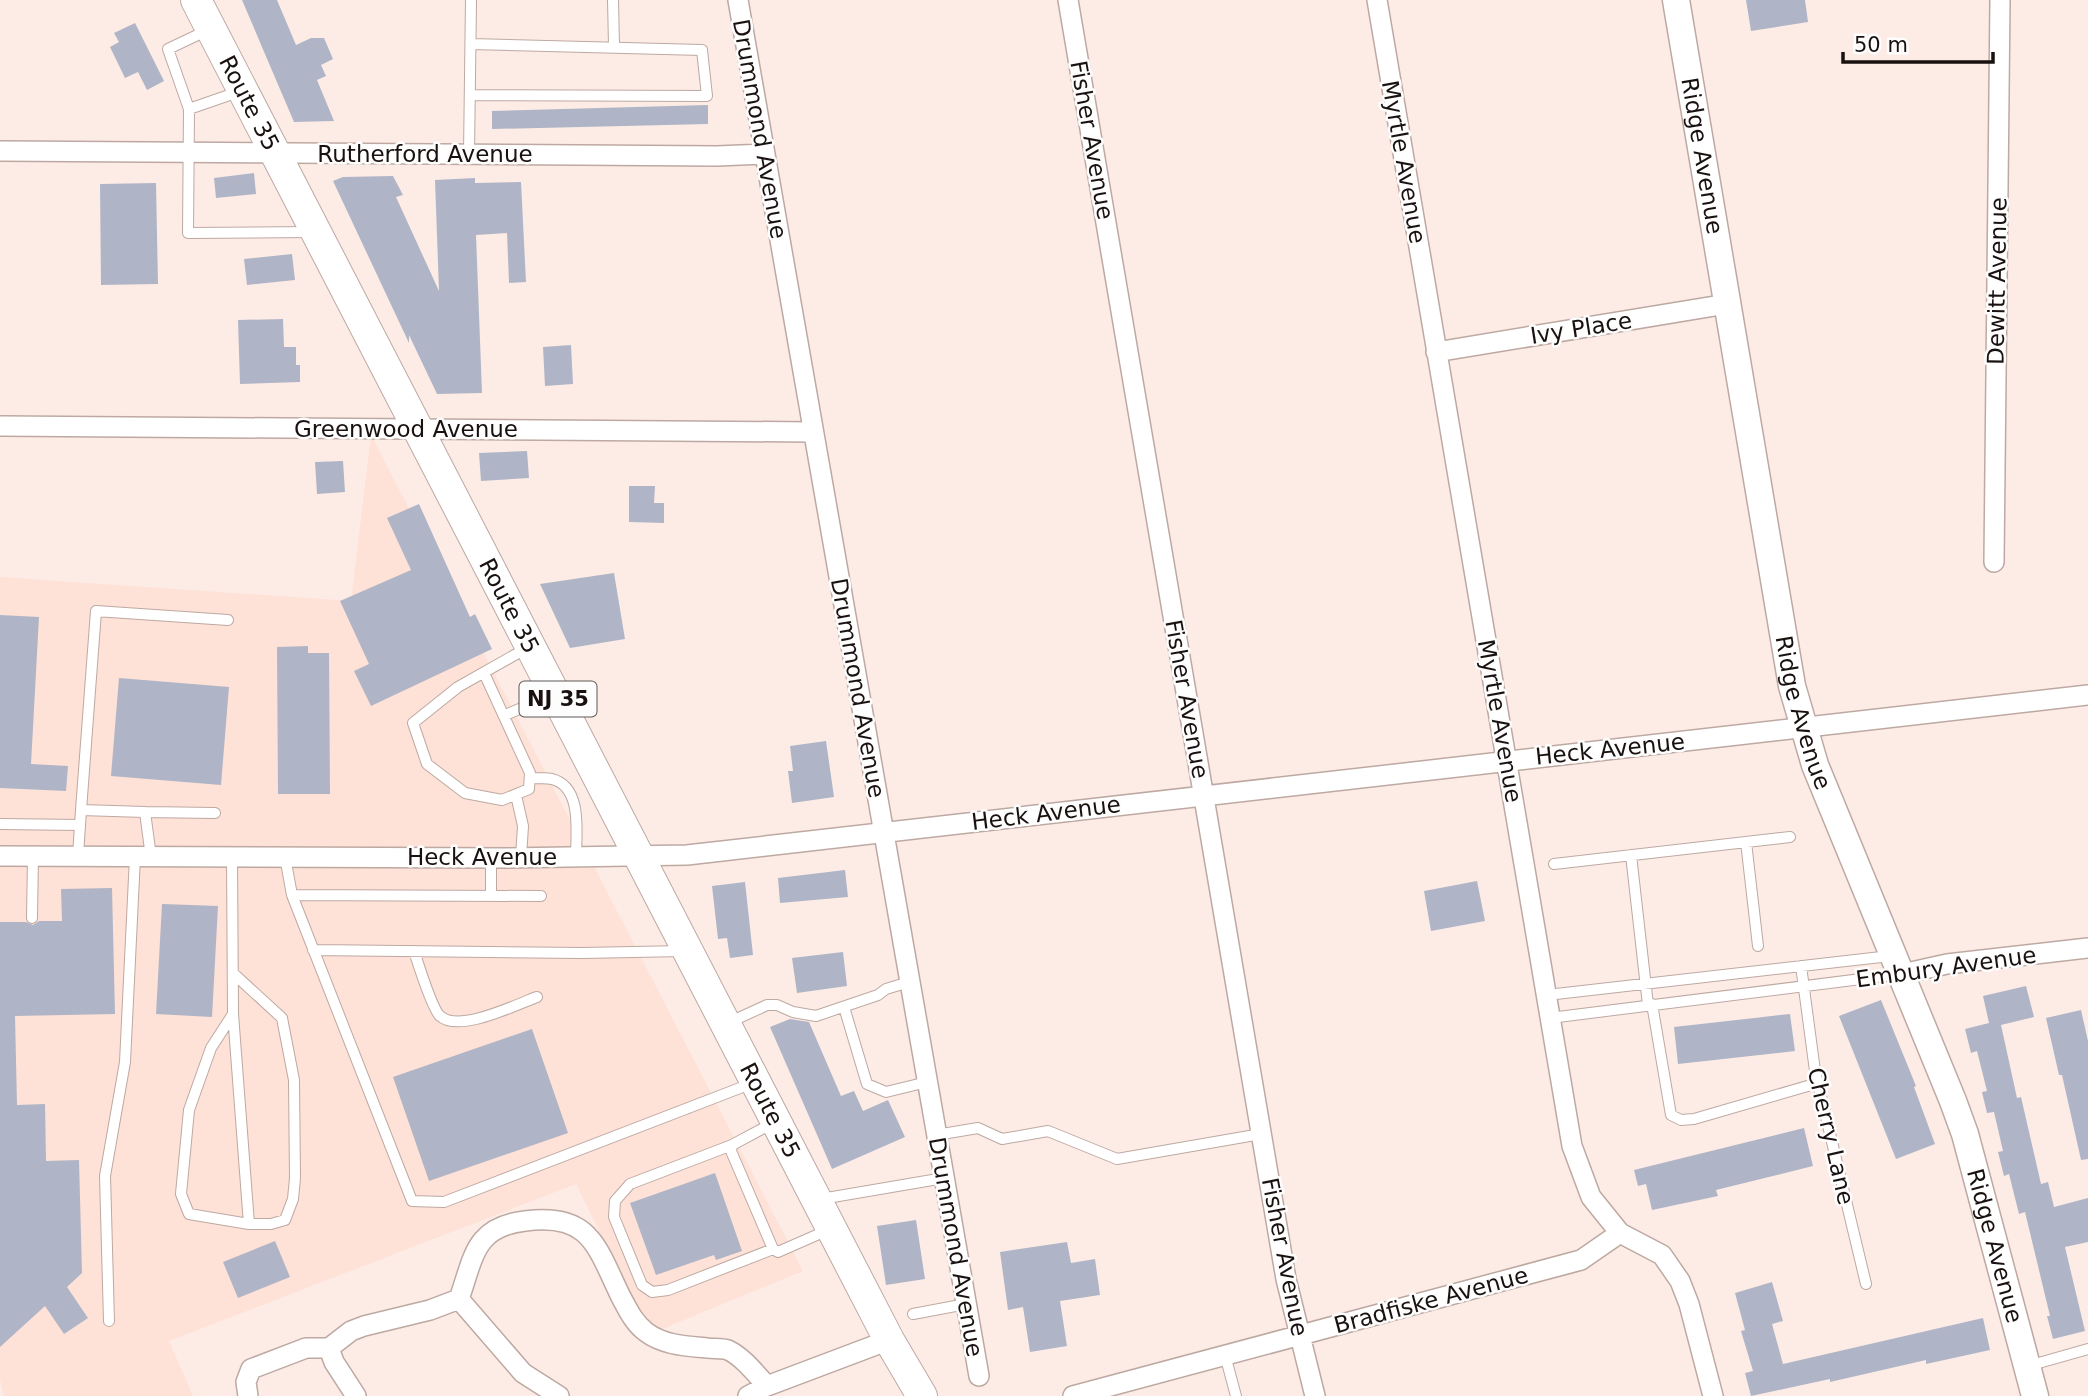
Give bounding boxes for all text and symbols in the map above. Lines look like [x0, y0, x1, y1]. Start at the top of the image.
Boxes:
street label: Drummond Avenue [728, 17, 792, 241]
scale bar [1843, 21, 1994, 65]
text: 50 m [1854, 33, 1908, 57]
street label: Route 35 [214, 51, 285, 155]
street label: Fisher Avenue [1065, 59, 1119, 221]
street label: Ridge Avenue [1676, 75, 1728, 236]
street label: Myrtle Avenue [1377, 78, 1431, 246]
street label: Rutherford Avenue [317, 141, 533, 167]
street label: Dewitt Avenue [1983, 197, 2011, 365]
street label: Ivy Place [1528, 307, 1634, 349]
street label: Greenwood Avenue [294, 416, 518, 442]
street label: Route 35 [474, 554, 545, 658]
street label: Drummond Avenue [826, 576, 890, 800]
street label: Fisher Avenue [1160, 618, 1214, 780]
street label: Ridge Avenue [1771, 634, 1837, 793]
street label: Myrtle Avenue [1473, 637, 1527, 805]
road number: NJ 35 [520, 682, 596, 716]
street label: Heck Avenue [1534, 728, 1686, 770]
street label: Heck Avenue [970, 791, 1122, 835]
street label: Heck Avenue [407, 844, 557, 870]
street label: Embury Avenue [1854, 941, 2038, 993]
street label: Route 35 [735, 1058, 806, 1162]
street label: Cherry Lane [1803, 1065, 1859, 1207]
street label: Drummond Avenue [924, 1135, 988, 1359]
street label: Ridge Avenue [1962, 1166, 2028, 1326]
street label: Fisher Avenue [1257, 1176, 1313, 1338]
street label: Bradfiske Avenue [1331, 1262, 1531, 1338]

